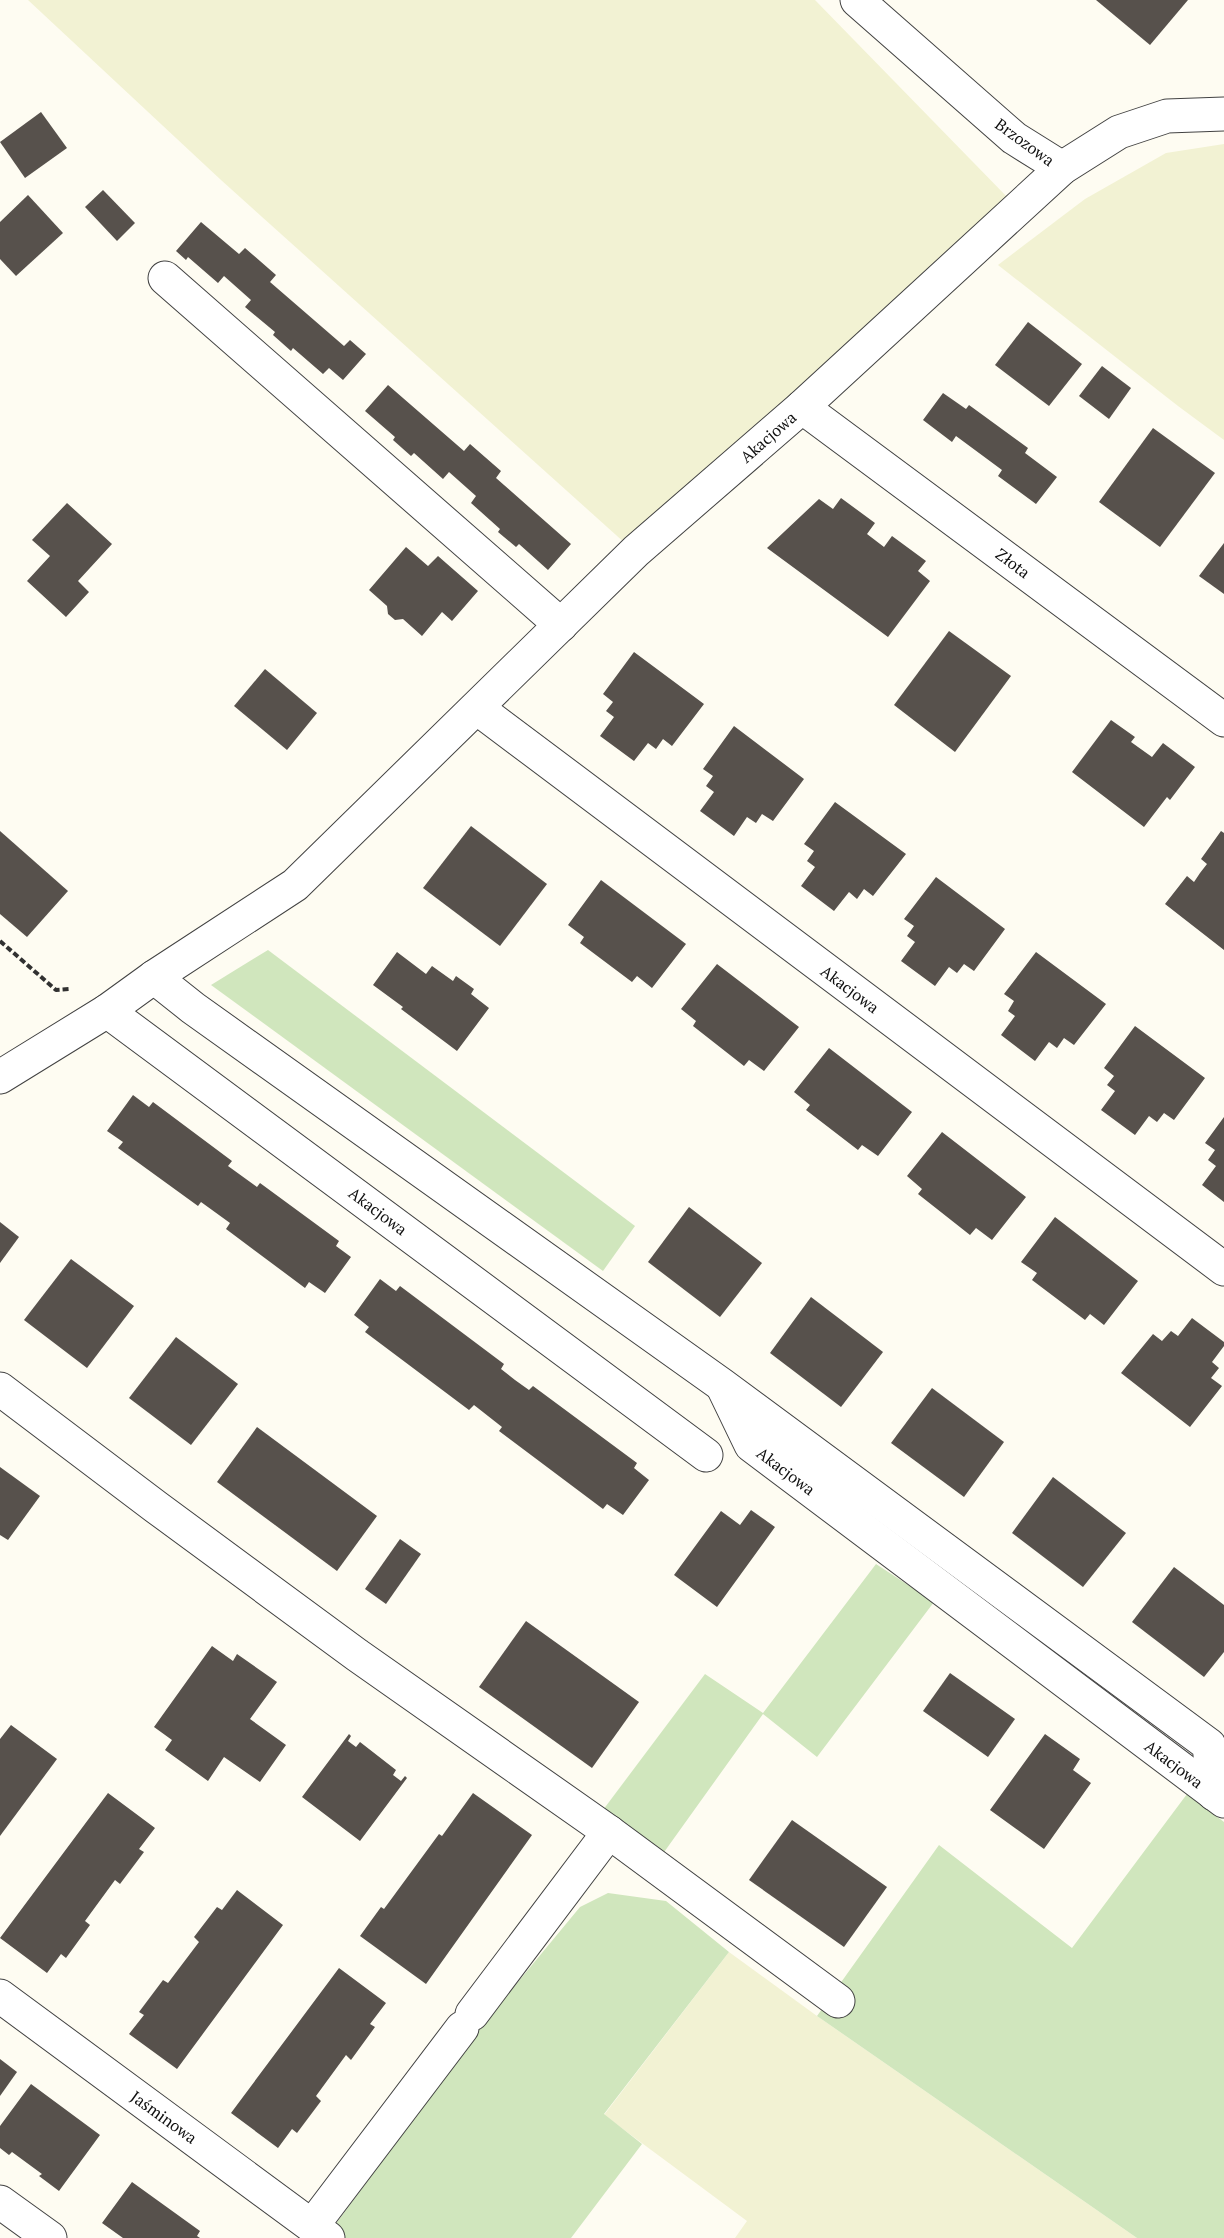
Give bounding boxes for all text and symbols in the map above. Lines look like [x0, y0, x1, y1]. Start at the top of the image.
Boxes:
street label: Brzozowa [991, 113, 1059, 171]
street label: Akacjowa [735, 406, 801, 468]
street label: Złota [991, 543, 1035, 583]
street label: Akacjowa [816, 960, 884, 1018]
street label: Akacjowa [344, 1182, 412, 1240]
street label: Akacjowa [752, 1442, 820, 1500]
street label: Akacjowa [1140, 1735, 1208, 1793]
street label: Jaśminowa [126, 2085, 202, 2149]

